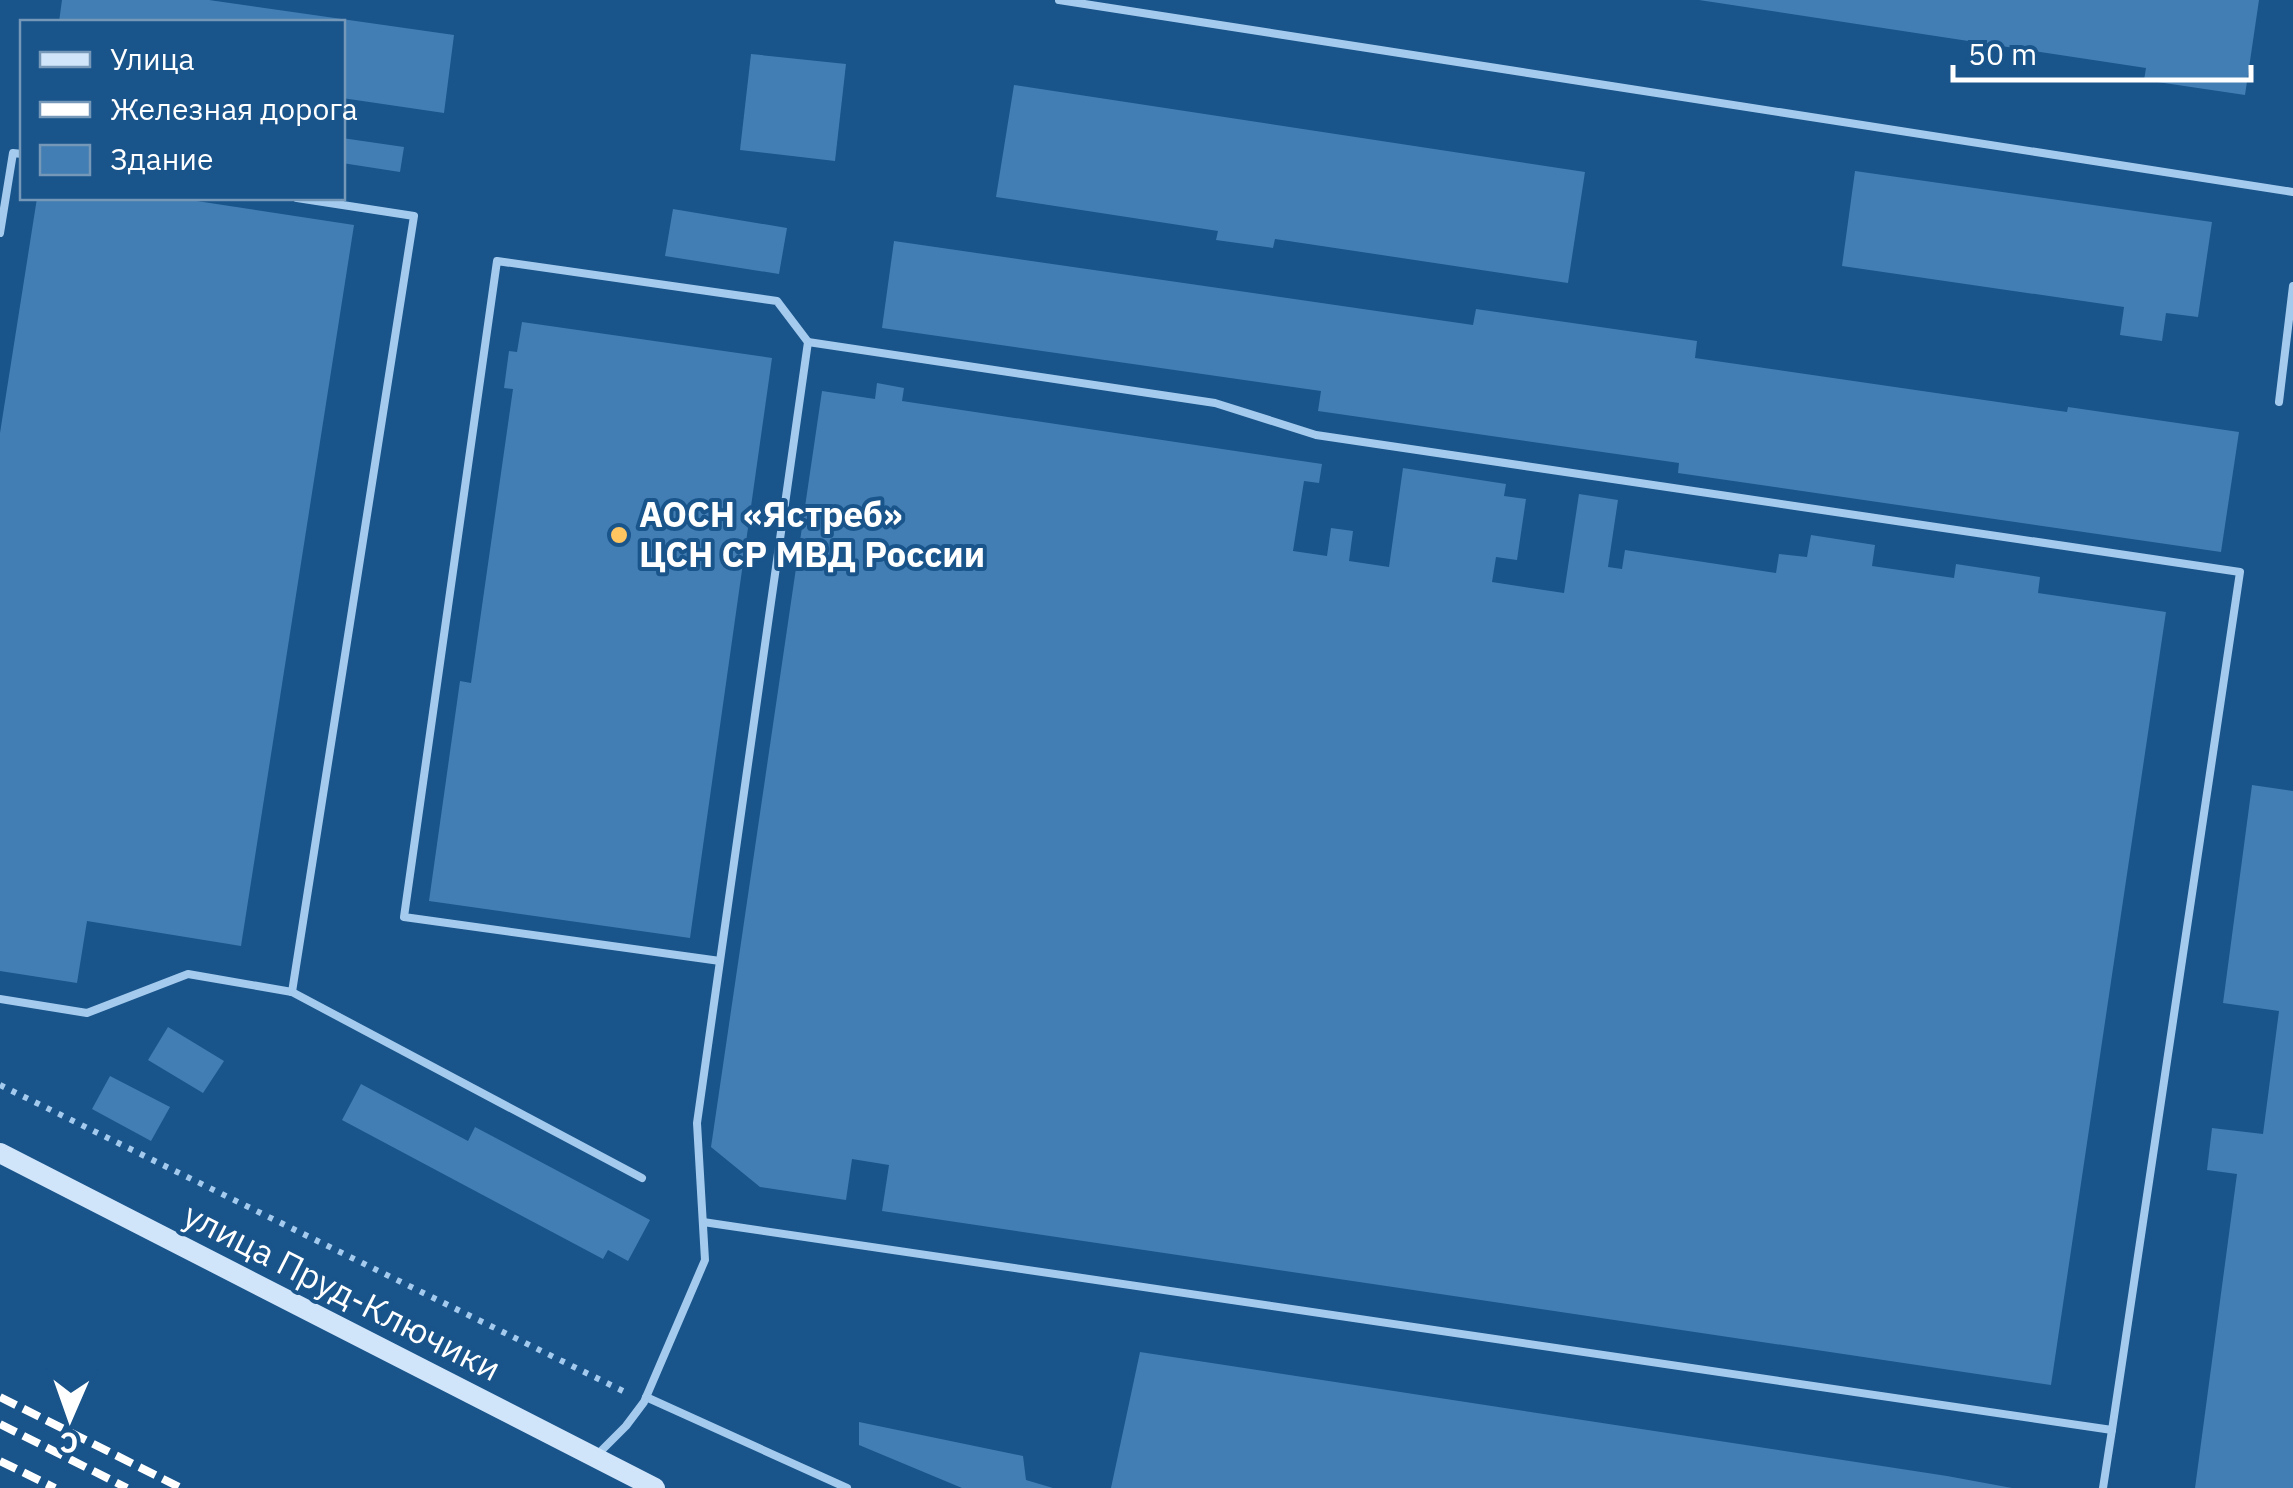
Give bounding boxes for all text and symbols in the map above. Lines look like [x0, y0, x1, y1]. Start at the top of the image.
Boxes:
legend [20, 20, 345, 200]
scale bar [1953, 20, 2250, 82]
text: 50 m [1968, 34, 2037, 73]
text: Улица [110, 39, 195, 78]
text: Железная дорога [110, 89, 358, 128]
text: Здание [110, 139, 213, 178]
place label: АОСН «Ястреб» ЦСН СР МВД России [639, 491, 985, 577]
marker: АОСН «Ястреб» ЦСН СР МВД России [608, 524, 630, 546]
street label: улица Пруд-Ключики [176, 1191, 509, 1391]
north arrow [20, 1368, 120, 1468]
text: С [59, 1425, 79, 1462]

